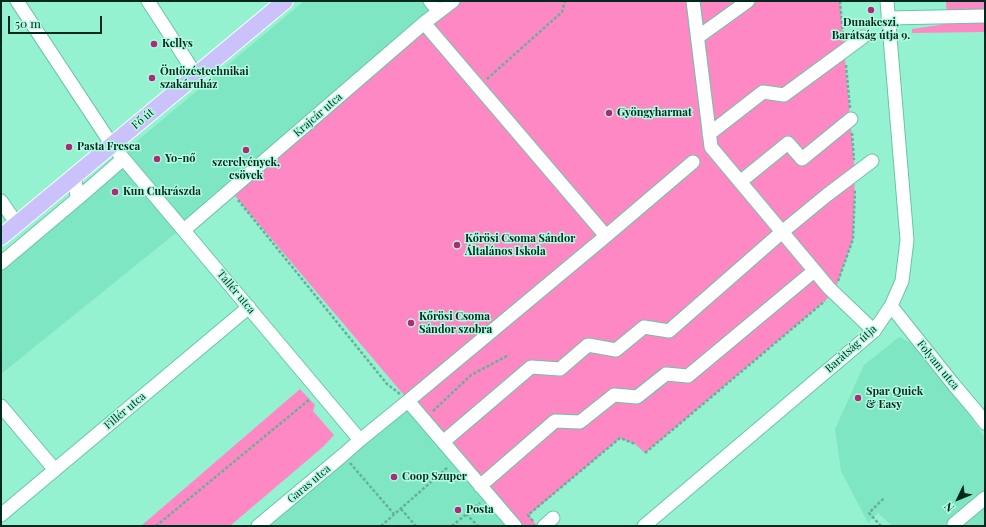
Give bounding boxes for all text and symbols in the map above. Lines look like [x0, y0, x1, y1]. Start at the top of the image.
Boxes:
marker: Dunakeszi, Barátság útja 9. [866, 5, 876, 15]
scale bar [10, 8, 104, 34]
text: 50 m [15, 15, 41, 31]
place label: Dunakeszi, Barátság útja 9. [832, 16, 910, 42]
place label: Kellys [162, 37, 193, 51]
marker: Kellys [149, 39, 159, 49]
place label: Öntözéstechnikai szakáruház [160, 65, 249, 91]
marker: Öntözéstechnikai szakáruház [147, 73, 157, 83]
street label: Krajcár utca [291, 90, 345, 140]
street label: Fő út [129, 106, 157, 132]
place label: Gyöngyharmat [617, 106, 692, 120]
marker: Gyöngyharmat [604, 108, 614, 118]
place label: Pasta Fresca [77, 140, 140, 154]
marker: Pasta Fresca [64, 142, 74, 152]
marker: szerelvények, csövek [241, 145, 251, 155]
place label: Yo-nő [165, 152, 195, 166]
marker: Yo-nő [152, 154, 162, 164]
place label: szerelvények, csövek [212, 156, 280, 182]
place label: Kun Cukrászda [123, 185, 201, 199]
marker: Kun Cukrászda [110, 187, 120, 197]
place label: Kőrösi Csoma Sándor Általános Iskola [465, 232, 575, 258]
marker: Kőrösi Csoma Sándor Általános Iskola [452, 240, 462, 250]
street label: Tallér utca [214, 268, 258, 316]
place label: Kőrösi Csoma Sándor szobra [419, 310, 492, 336]
marker: Kőrösi Csoma Sándor szobra [406, 318, 416, 328]
street label: Barátság útja [823, 322, 879, 376]
street label: Folyam utca [914, 338, 962, 392]
place label: Spar Quick & Easy [866, 385, 923, 411]
street label: Fillér utca [102, 390, 148, 432]
marker: Spar Quick & Easy [853, 393, 863, 403]
street label: Garas utca [285, 462, 333, 506]
place label: Coop Szuper [402, 470, 467, 484]
marker: Coop Szuper [389, 472, 399, 482]
north arrow [938, 479, 978, 519]
text: N [941, 500, 957, 516]
place label: Posta [466, 503, 494, 517]
marker: Posta [453, 505, 463, 515]

